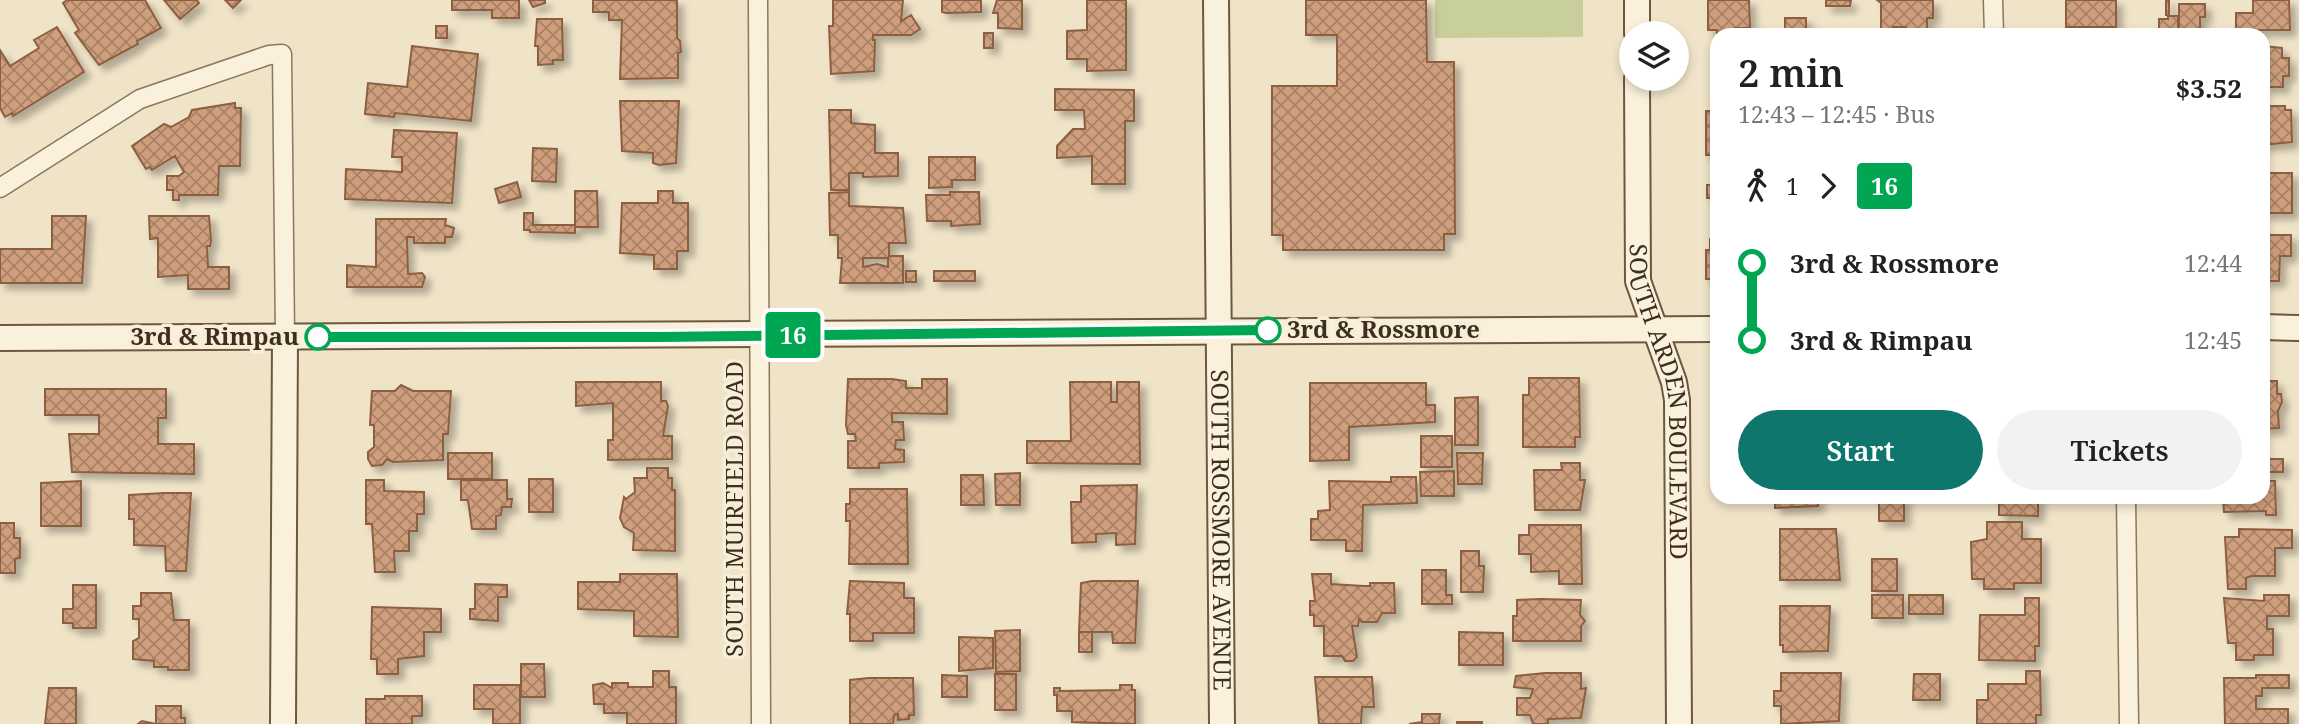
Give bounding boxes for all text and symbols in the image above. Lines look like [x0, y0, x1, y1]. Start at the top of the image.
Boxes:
map controls [1619, 21, 1689, 91]
button: layers [1619, 21, 1689, 91]
text: 2 min [1738, 46, 1844, 98]
text: $3.52 [2176, 70, 2242, 106]
text: 12:43 – 12:45 · Bus [1738, 98, 1935, 130]
icon: walk [1738, 167, 1776, 205]
icon: forward [1809, 167, 1847, 205]
text: 16 [1871, 169, 1898, 202]
text: 1 [1786, 170, 1799, 202]
street label: SOUTH ARDEN BOULEVARD [1622, 244, 1696, 560]
text: 3rd & Rossmore [1790, 245, 1999, 281]
text: 12:44 [2184, 247, 2242, 279]
line badge: 16 [762, 312, 824, 358]
place label: 3rd & Rossmore [1287, 312, 1480, 345]
marker: 3rd & Rossmore [1255, 317, 1281, 343]
text: 16 [779, 318, 807, 351]
place label: 3rd & Rimpau [131, 319, 299, 352]
text: 3rd & Rimpau [1790, 322, 1973, 358]
marker: 3rd & Rimpau [305, 324, 331, 350]
text: 12:45 [2184, 324, 2242, 356]
street label: SOUTH MUIRFIELD ROAD [717, 361, 750, 657]
street label: SOUTH ROSSMORE AVENUE [1204, 369, 1240, 691]
button: Start [1738, 410, 1983, 490]
button: Tickets [1997, 410, 2242, 490]

